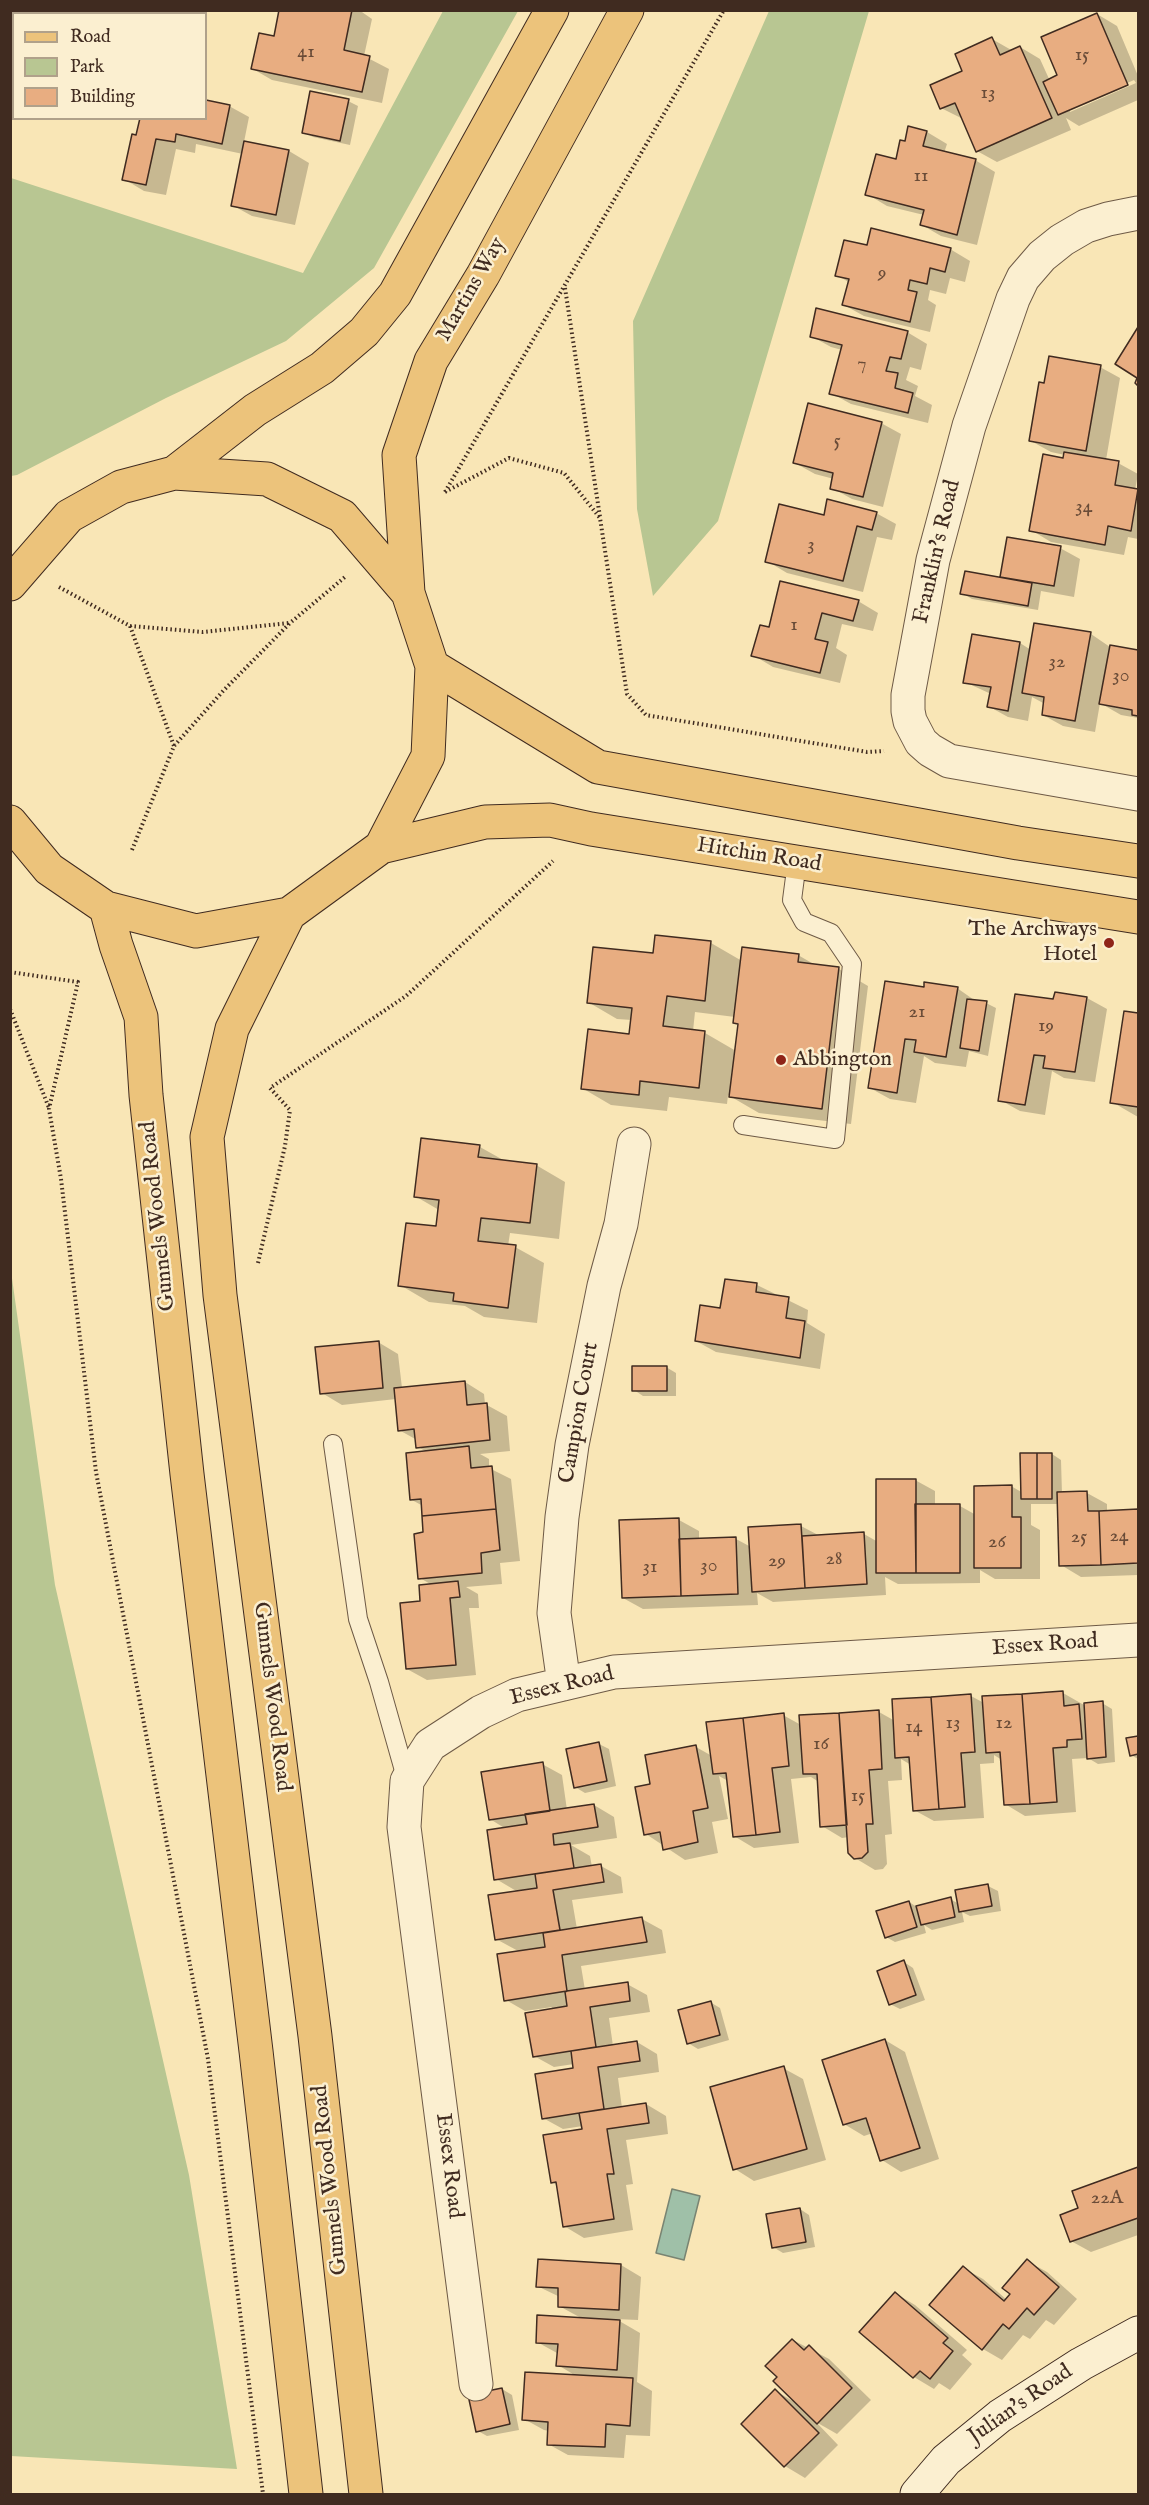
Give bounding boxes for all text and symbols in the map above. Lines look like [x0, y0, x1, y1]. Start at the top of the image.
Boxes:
legend [12, 12, 207, 120]
text: Road [70, 26, 111, 49]
house number: 41 [297, 41, 315, 65]
house number: 15 [1075, 44, 1089, 68]
text: Park [70, 56, 104, 79]
house number: 13 [981, 82, 995, 106]
text: Building [70, 86, 135, 109]
house number: 11 [914, 165, 928, 189]
street label: Martins Way [432, 233, 512, 347]
house number: 9 [878, 262, 886, 286]
house number: 7 [857, 353, 867, 377]
house number: 5 [833, 430, 841, 454]
street label: Franklin's Road [909, 478, 967, 626]
house number: 34 [1075, 496, 1093, 520]
house number: 3 [807, 534, 815, 558]
house number: 1 [790, 614, 798, 638]
house number: 32 [1049, 651, 1065, 675]
house number: 30 [1112, 665, 1130, 689]
street label: Hitchin Road [695, 833, 823, 879]
place label: The Archways Hotel [968, 917, 1097, 968]
marker: The Archways Hotel [1102, 936, 1116, 950]
house number: 21 [909, 1001, 925, 1025]
house number: 19 [1038, 1015, 1054, 1039]
place label: Abbington [793, 1047, 892, 1073]
marker: Abbington [774, 1053, 788, 1067]
street label: Gunnels Wood Road [136, 1120, 182, 1312]
street label: Campion Court [555, 1340, 605, 1486]
house number: 24 [1109, 1525, 1129, 1549]
house number: 25 [1071, 1526, 1087, 1550]
house number: 26 [988, 1531, 1006, 1555]
house number: 28 [825, 1548, 843, 1572]
house number: 29 [768, 1550, 786, 1574]
house number: 30 [700, 1555, 718, 1579]
house number: 31 [643, 1556, 657, 1580]
street label: Gunnels Wood Road [246, 1601, 296, 1793]
street label: Essex Road [991, 1629, 1099, 1663]
street label: Essex Road [507, 1661, 617, 1713]
house number: 13 [946, 1712, 960, 1736]
house number: 12 [996, 1712, 1012, 1736]
house number: 14 [905, 1716, 923, 1740]
house number: 16 [813, 1733, 829, 1757]
house number: 15 [851, 1785, 865, 1809]
street label: Gunnels Wood Road [308, 2084, 354, 2276]
street label: Essex Road [428, 2112, 468, 2220]
house number: 22A [1091, 2187, 1123, 2211]
street label: Julian's Road [964, 2359, 1078, 2451]

